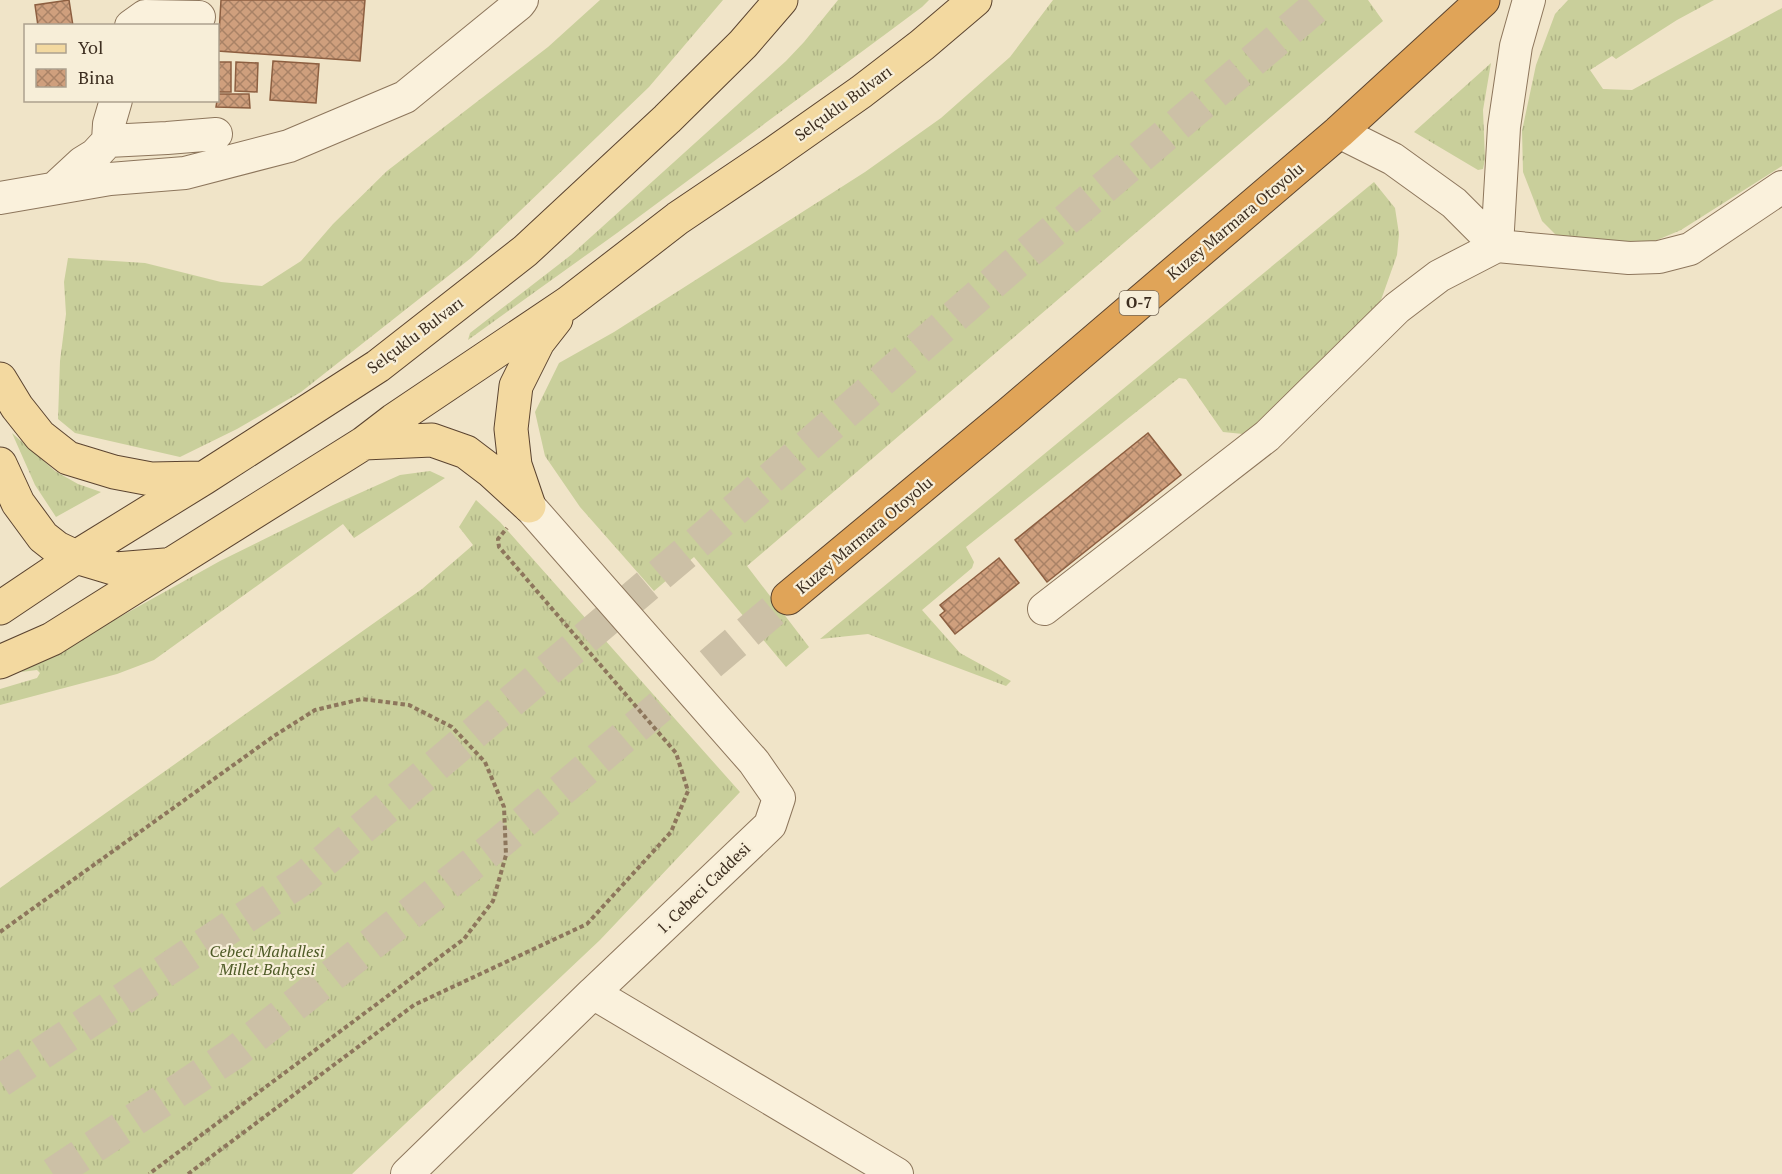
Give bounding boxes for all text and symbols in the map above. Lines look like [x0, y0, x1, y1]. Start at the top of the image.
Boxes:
legend [24, 24, 219, 102]
text: Yol [78, 35, 103, 59]
street label: Selçuklu Bulvarı [790, 60, 896, 146]
text: Bina [78, 65, 114, 89]
street label: Kuzey Marmara Otoyolu [1162, 157, 1308, 285]
street label: Selçuklu Bulvarı [362, 291, 468, 378]
road number: O-7 [1120, 291, 1158, 315]
street label: Kuzey Marmara Otoyolu [791, 471, 937, 599]
street label: 1. Cebeci Caddesi [651, 837, 755, 939]
park label: Cebeci Mahallesi Millet Bahçesi [210, 940, 325, 980]

